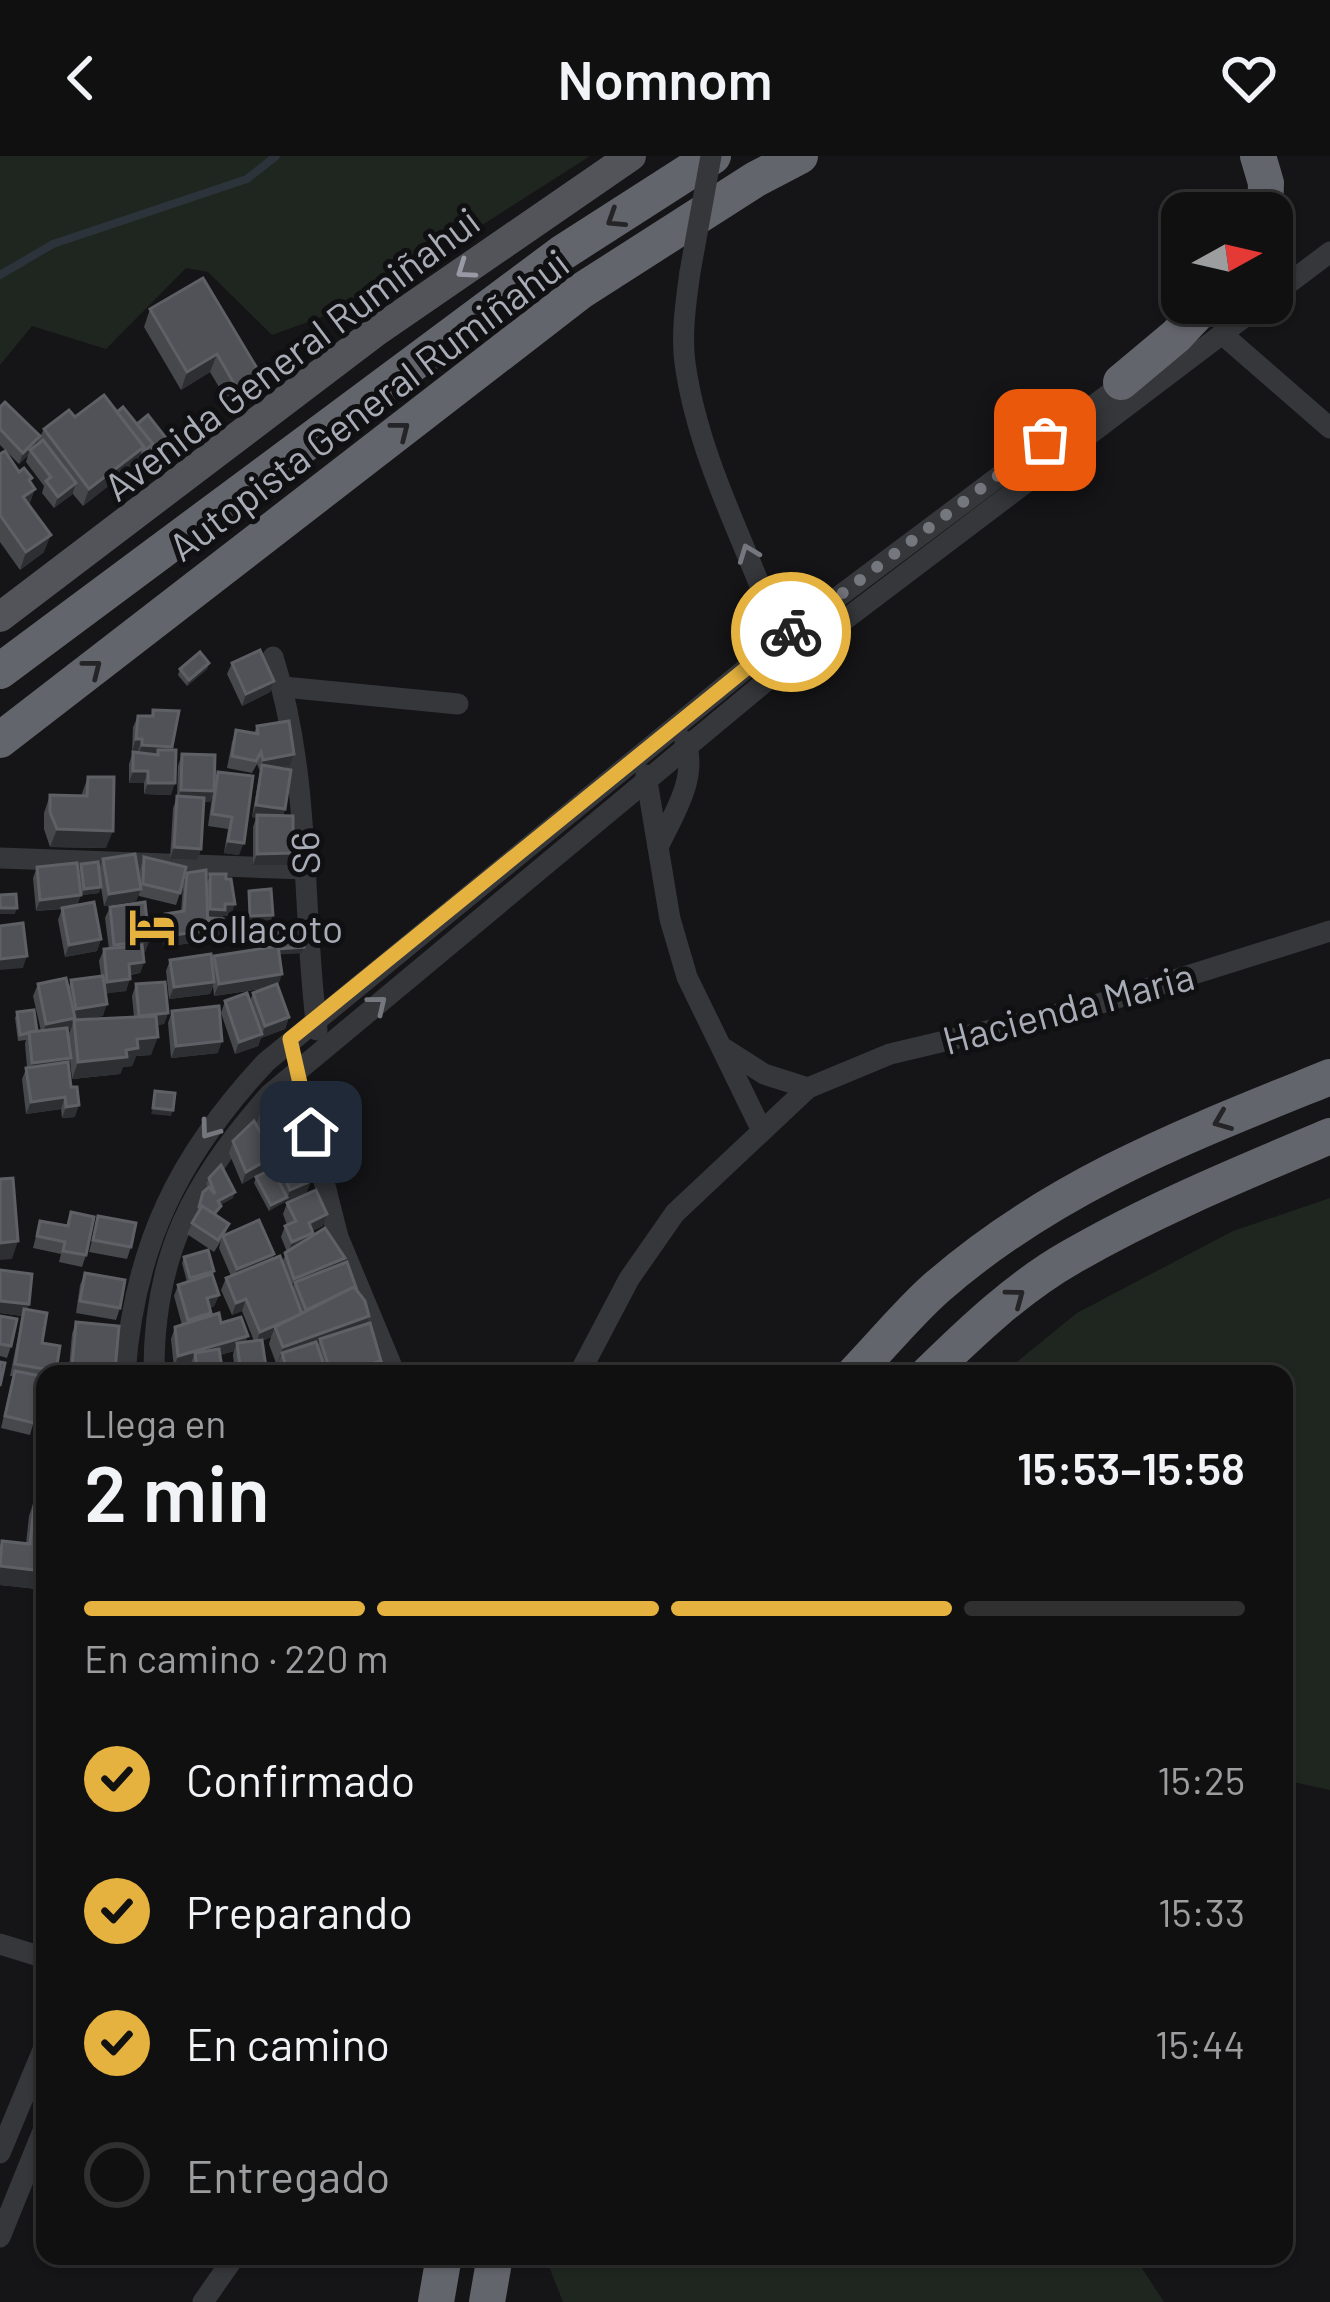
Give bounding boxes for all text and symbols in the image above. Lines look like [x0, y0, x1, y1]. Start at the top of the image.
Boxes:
icon: back [48, 45, 114, 111]
icon: heart [1216, 45, 1282, 111]
text: Nomnom [558, 46, 772, 111]
north arrow [1161, 192, 1293, 324]
map controls [1161, 192, 1293, 324]
street label: Avenida General Rumiñahui [94, 196, 488, 510]
one-way arrow [606, 205, 628, 228]
street label: Autopista General Rumiñahui [159, 238, 577, 570]
one-way arrow [456, 256, 478, 278]
pin [994, 389, 1096, 491]
icon: bag [1012, 407, 1078, 473]
one-way arrow [388, 423, 410, 444]
one-way arrow [737, 544, 762, 565]
courier [731, 572, 851, 692]
icon: bike [758, 599, 824, 665]
one-way arrow [79, 661, 101, 682]
street label: S6 [280, 831, 328, 875]
hotel icon: collacoto [127, 902, 177, 952]
place label: collacoto [188, 904, 343, 951]
street label: Hacienda Maria [937, 951, 1199, 1063]
one-way arrow [364, 996, 386, 1018]
pin [260, 1081, 362, 1183]
icon: home [278, 1099, 344, 1165]
one-way arrow [1212, 1107, 1233, 1131]
one-way arrow [201, 1117, 223, 1139]
one-way arrow [1003, 1290, 1024, 1312]
text: Llega en [84, 1399, 226, 1446]
text: 15:53–15:58 [1017, 1440, 1245, 1494]
text: 2 min [84, 1444, 270, 1538]
text: En camino · 220 m [84, 1634, 389, 1681]
icon: check [84, 1746, 150, 1812]
text: Confirmado [186, 1752, 415, 1806]
text: 15:25 [1157, 1756, 1245, 1803]
icon: check [84, 1878, 150, 1944]
text: Preparando [186, 1884, 413, 1938]
text: 15:33 [1158, 1888, 1245, 1935]
icon: check [84, 2010, 150, 2076]
text: En camino [186, 2016, 390, 2070]
text: 15:44 [1155, 2020, 1245, 2067]
text: Entregado [186, 2148, 390, 2202]

